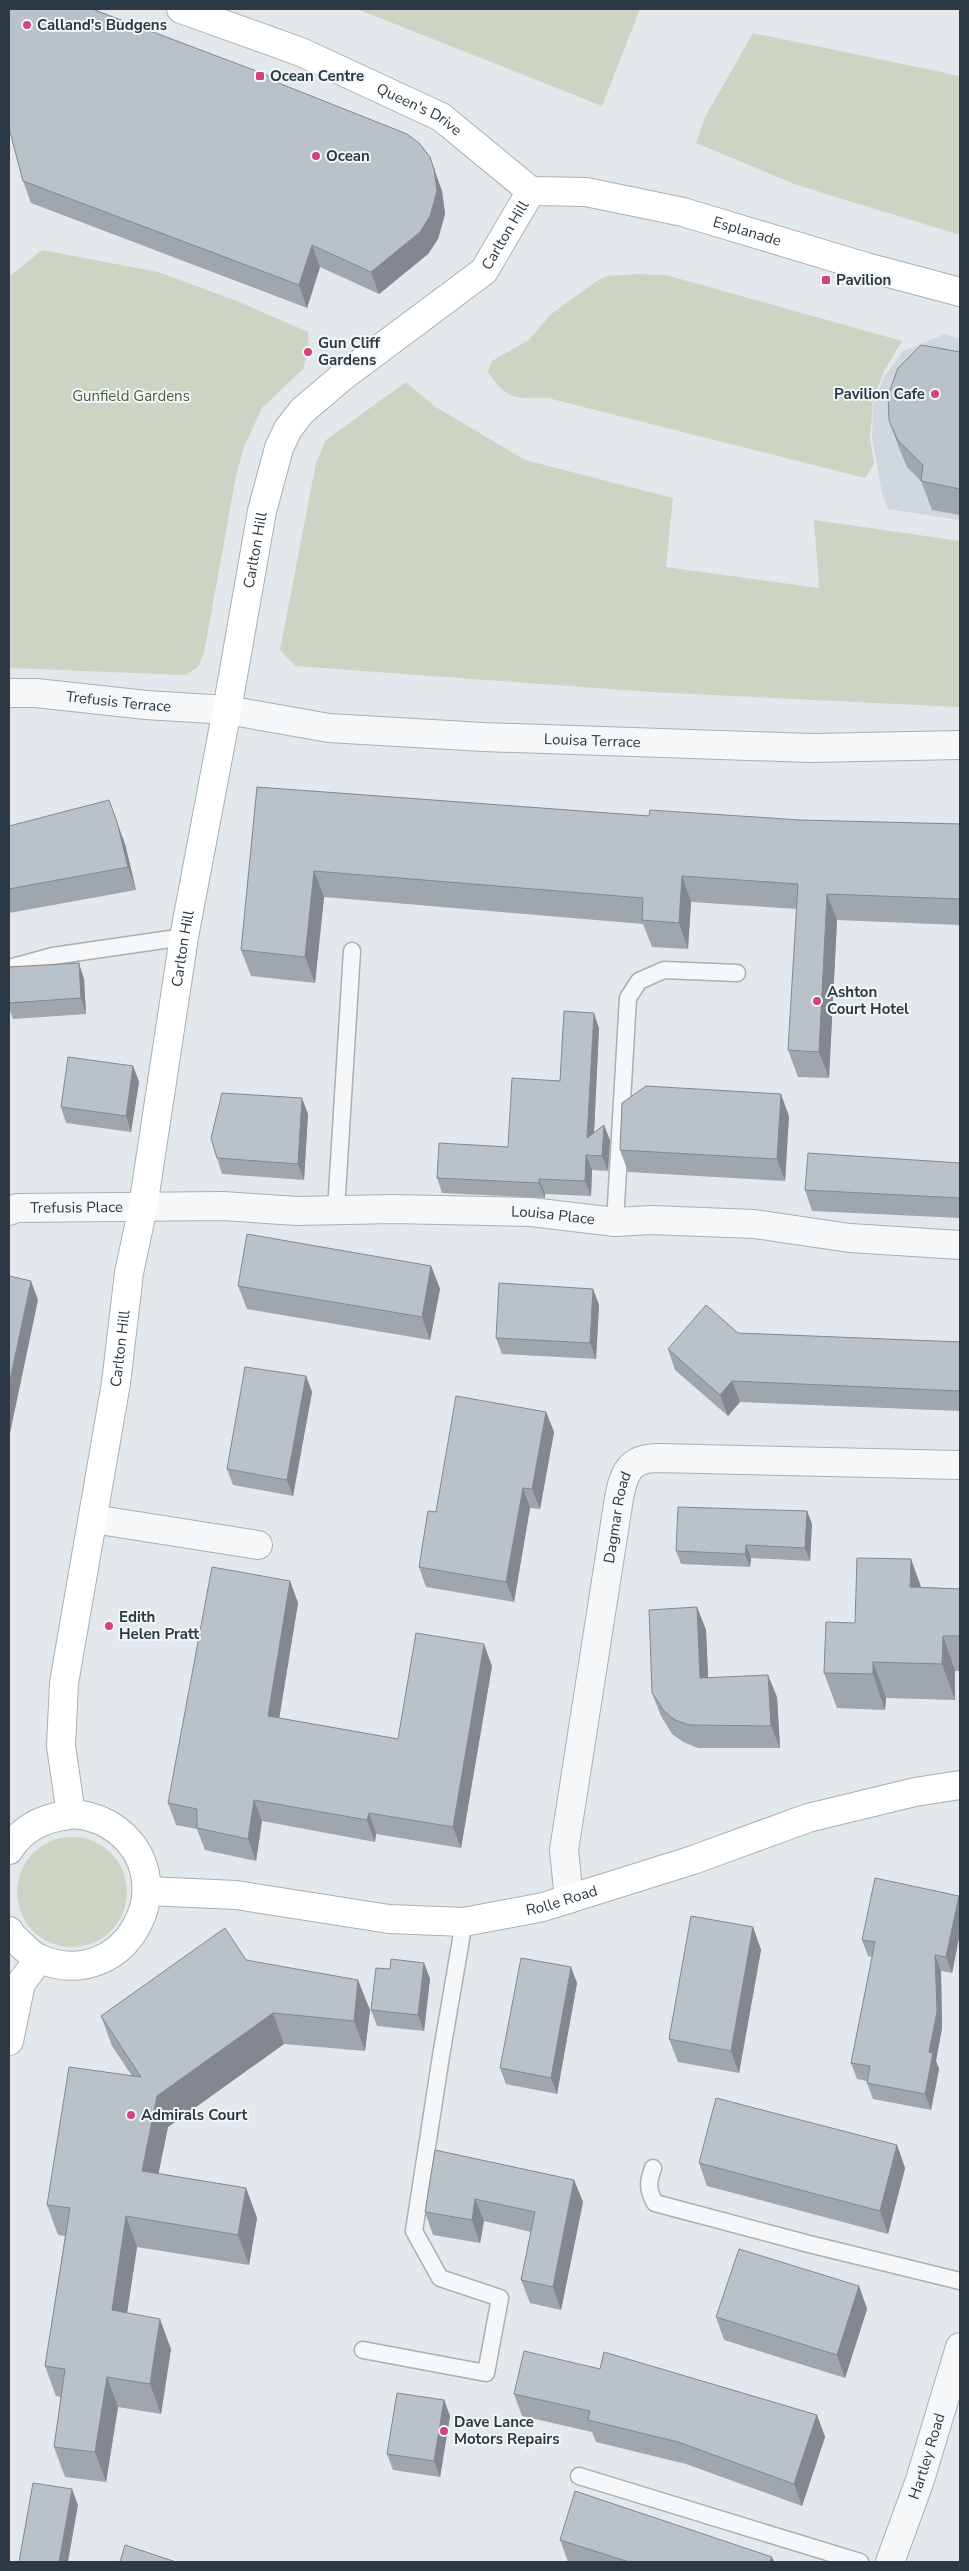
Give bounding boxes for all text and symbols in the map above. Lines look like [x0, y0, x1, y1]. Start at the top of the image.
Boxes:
place label: Calland's Budgens [37, 15, 167, 35]
marker: Calland's Budgens [21, 19, 33, 31]
place label: Ocean Centre [270, 66, 364, 86]
marker: Ocean Centre [254, 70, 266, 82]
street label: Queen's Drive [373, 78, 466, 140]
place label: Ocean [326, 146, 370, 166]
marker: Ocean [310, 150, 322, 162]
street label: Carlton Hill [477, 196, 533, 274]
street label: Esplanade [711, 212, 784, 251]
place label: Pavilion [836, 270, 891, 290]
marker: Pavilion [820, 274, 832, 286]
place label: Gun Cliff Gardens [318, 333, 380, 370]
marker: Gun Cliff Gardens [302, 346, 314, 358]
place label: Pavilion Cafe [834, 384, 925, 404]
park label: Gunfield Gardens [72, 386, 190, 406]
marker: Pavilion Cafe [929, 388, 941, 400]
street label: Carlton Hill [239, 510, 272, 590]
street label: Trefusis Terrace [65, 686, 172, 717]
street label: Louisa Terrace [544, 729, 641, 752]
street label: Carlton Hill [167, 908, 199, 988]
place label: Ashton Court Hotel [827, 982, 909, 1019]
marker: Ashton Court Hotel [811, 995, 823, 1007]
street label: Trefusis Place [30, 1197, 123, 1218]
street label: Louisa Place [511, 1202, 596, 1230]
street label: Carlton Hill [106, 1308, 135, 1388]
street label: Dagmar Road [599, 1468, 636, 1565]
place label: Edith Helen Pratt [119, 1607, 199, 1644]
marker: Edith Helen Pratt [103, 1620, 115, 1632]
street label: Rolle Road [524, 1881, 600, 1920]
place label: Admirals Court [141, 2105, 247, 2125]
marker: Admirals Court [125, 2109, 137, 2121]
street label: Hartley Road [904, 2411, 950, 2502]
place label: Dave Lance Motors Repairs [454, 2412, 559, 2449]
marker: Dave Lance Motors Repairs [438, 2425, 450, 2437]

